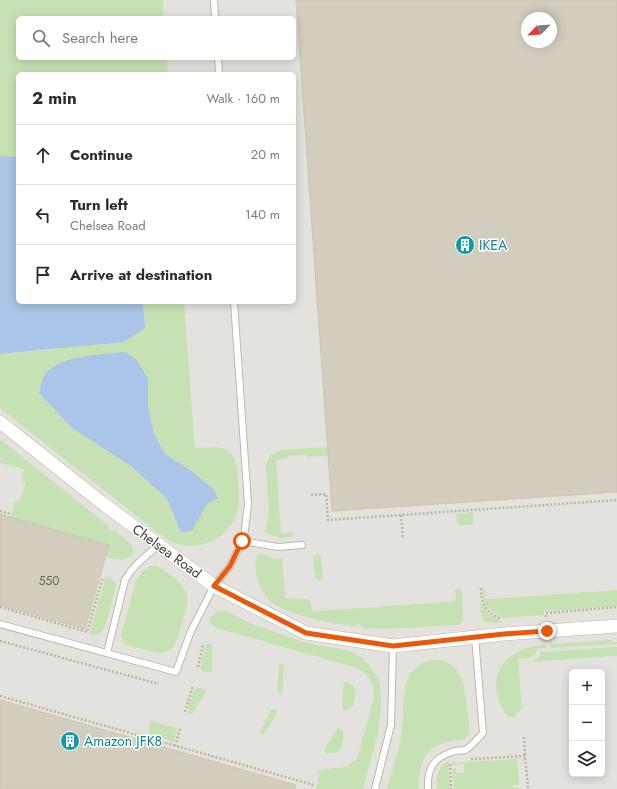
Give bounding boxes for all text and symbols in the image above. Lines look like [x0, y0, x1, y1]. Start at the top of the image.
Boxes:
north arrow [521, 12, 557, 48]
search box [16, 16, 296, 60]
icon: search [30, 27, 52, 49]
text: Search here [62, 27, 138, 49]
text: 2 min [32, 86, 77, 110]
text: Walk · 160 m [207, 89, 280, 108]
icon: ahead [32, 144, 54, 166]
text: Continue [70, 144, 133, 166]
text: 20 m [251, 145, 280, 164]
text: Turn left [70, 194, 128, 216]
icon: left [32, 204, 54, 226]
text: 140 m [245, 205, 280, 224]
text: Chelsea Road [70, 216, 146, 235]
building icon: IKEA [454, 234, 476, 256]
place label: IKEA [479, 235, 508, 255]
icon: arrive [32, 264, 54, 286]
text: Arrive at destination [70, 264, 212, 286]
street label: Chelsea Road [128, 519, 206, 583]
route start [233, 532, 251, 550]
house number: 550 [39, 572, 59, 590]
route end [538, 622, 556, 640]
map controls [569, 669, 605, 777]
button: + [569, 669, 605, 705]
button: − [569, 705, 605, 741]
building icon: Amazon JFK8 [59, 730, 81, 752]
place label: Amazon JFK8 [84, 731, 162, 751]
button: layers [569, 741, 605, 777]

